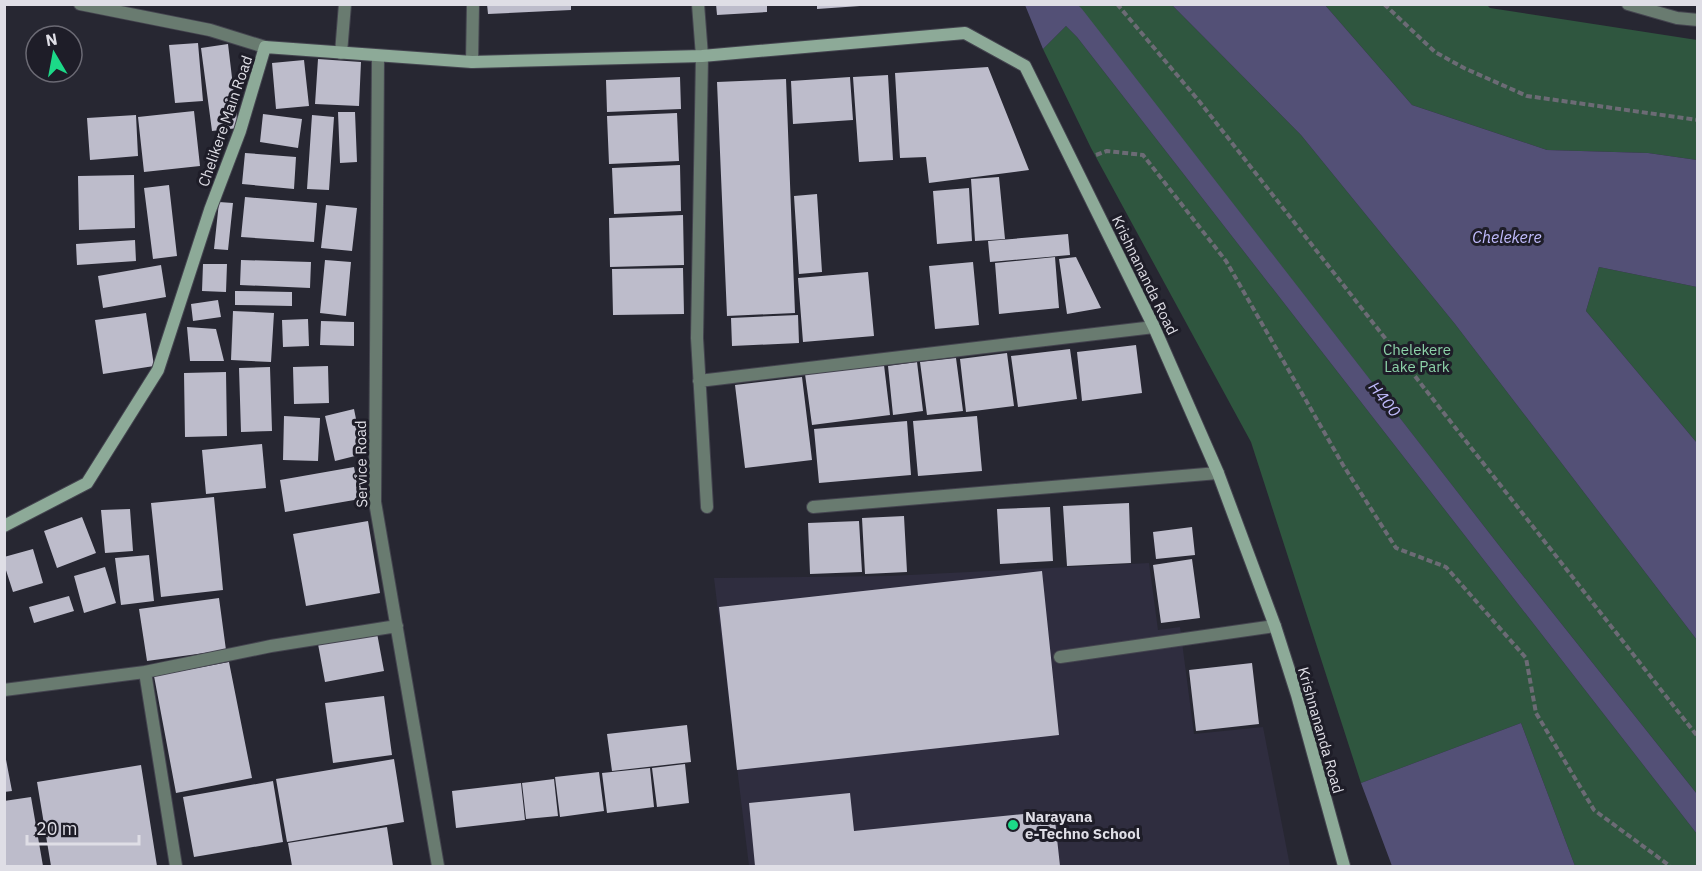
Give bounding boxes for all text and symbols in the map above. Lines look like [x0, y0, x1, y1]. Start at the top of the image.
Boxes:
north arrow [24, 24, 84, 84]
text: N [44, 28, 59, 50]
street label: Chelikere Main Road [194, 53, 256, 189]
street label: Krishnananda Road [1108, 212, 1182, 338]
water label: Chelekere [1472, 227, 1542, 247]
park label: Chelekere Lake Park [1383, 340, 1451, 376]
water label: H400 [1365, 377, 1405, 421]
street label: Service Road [351, 420, 371, 508]
street label: Krishnananda Road [1294, 665, 1348, 795]
place label: Narayana e-Techno School [1025, 807, 1141, 843]
scale bar [27, 808, 140, 846]
text: 20 m [36, 817, 78, 840]
marker: Narayana e-Techno School [1006, 818, 1020, 832]

